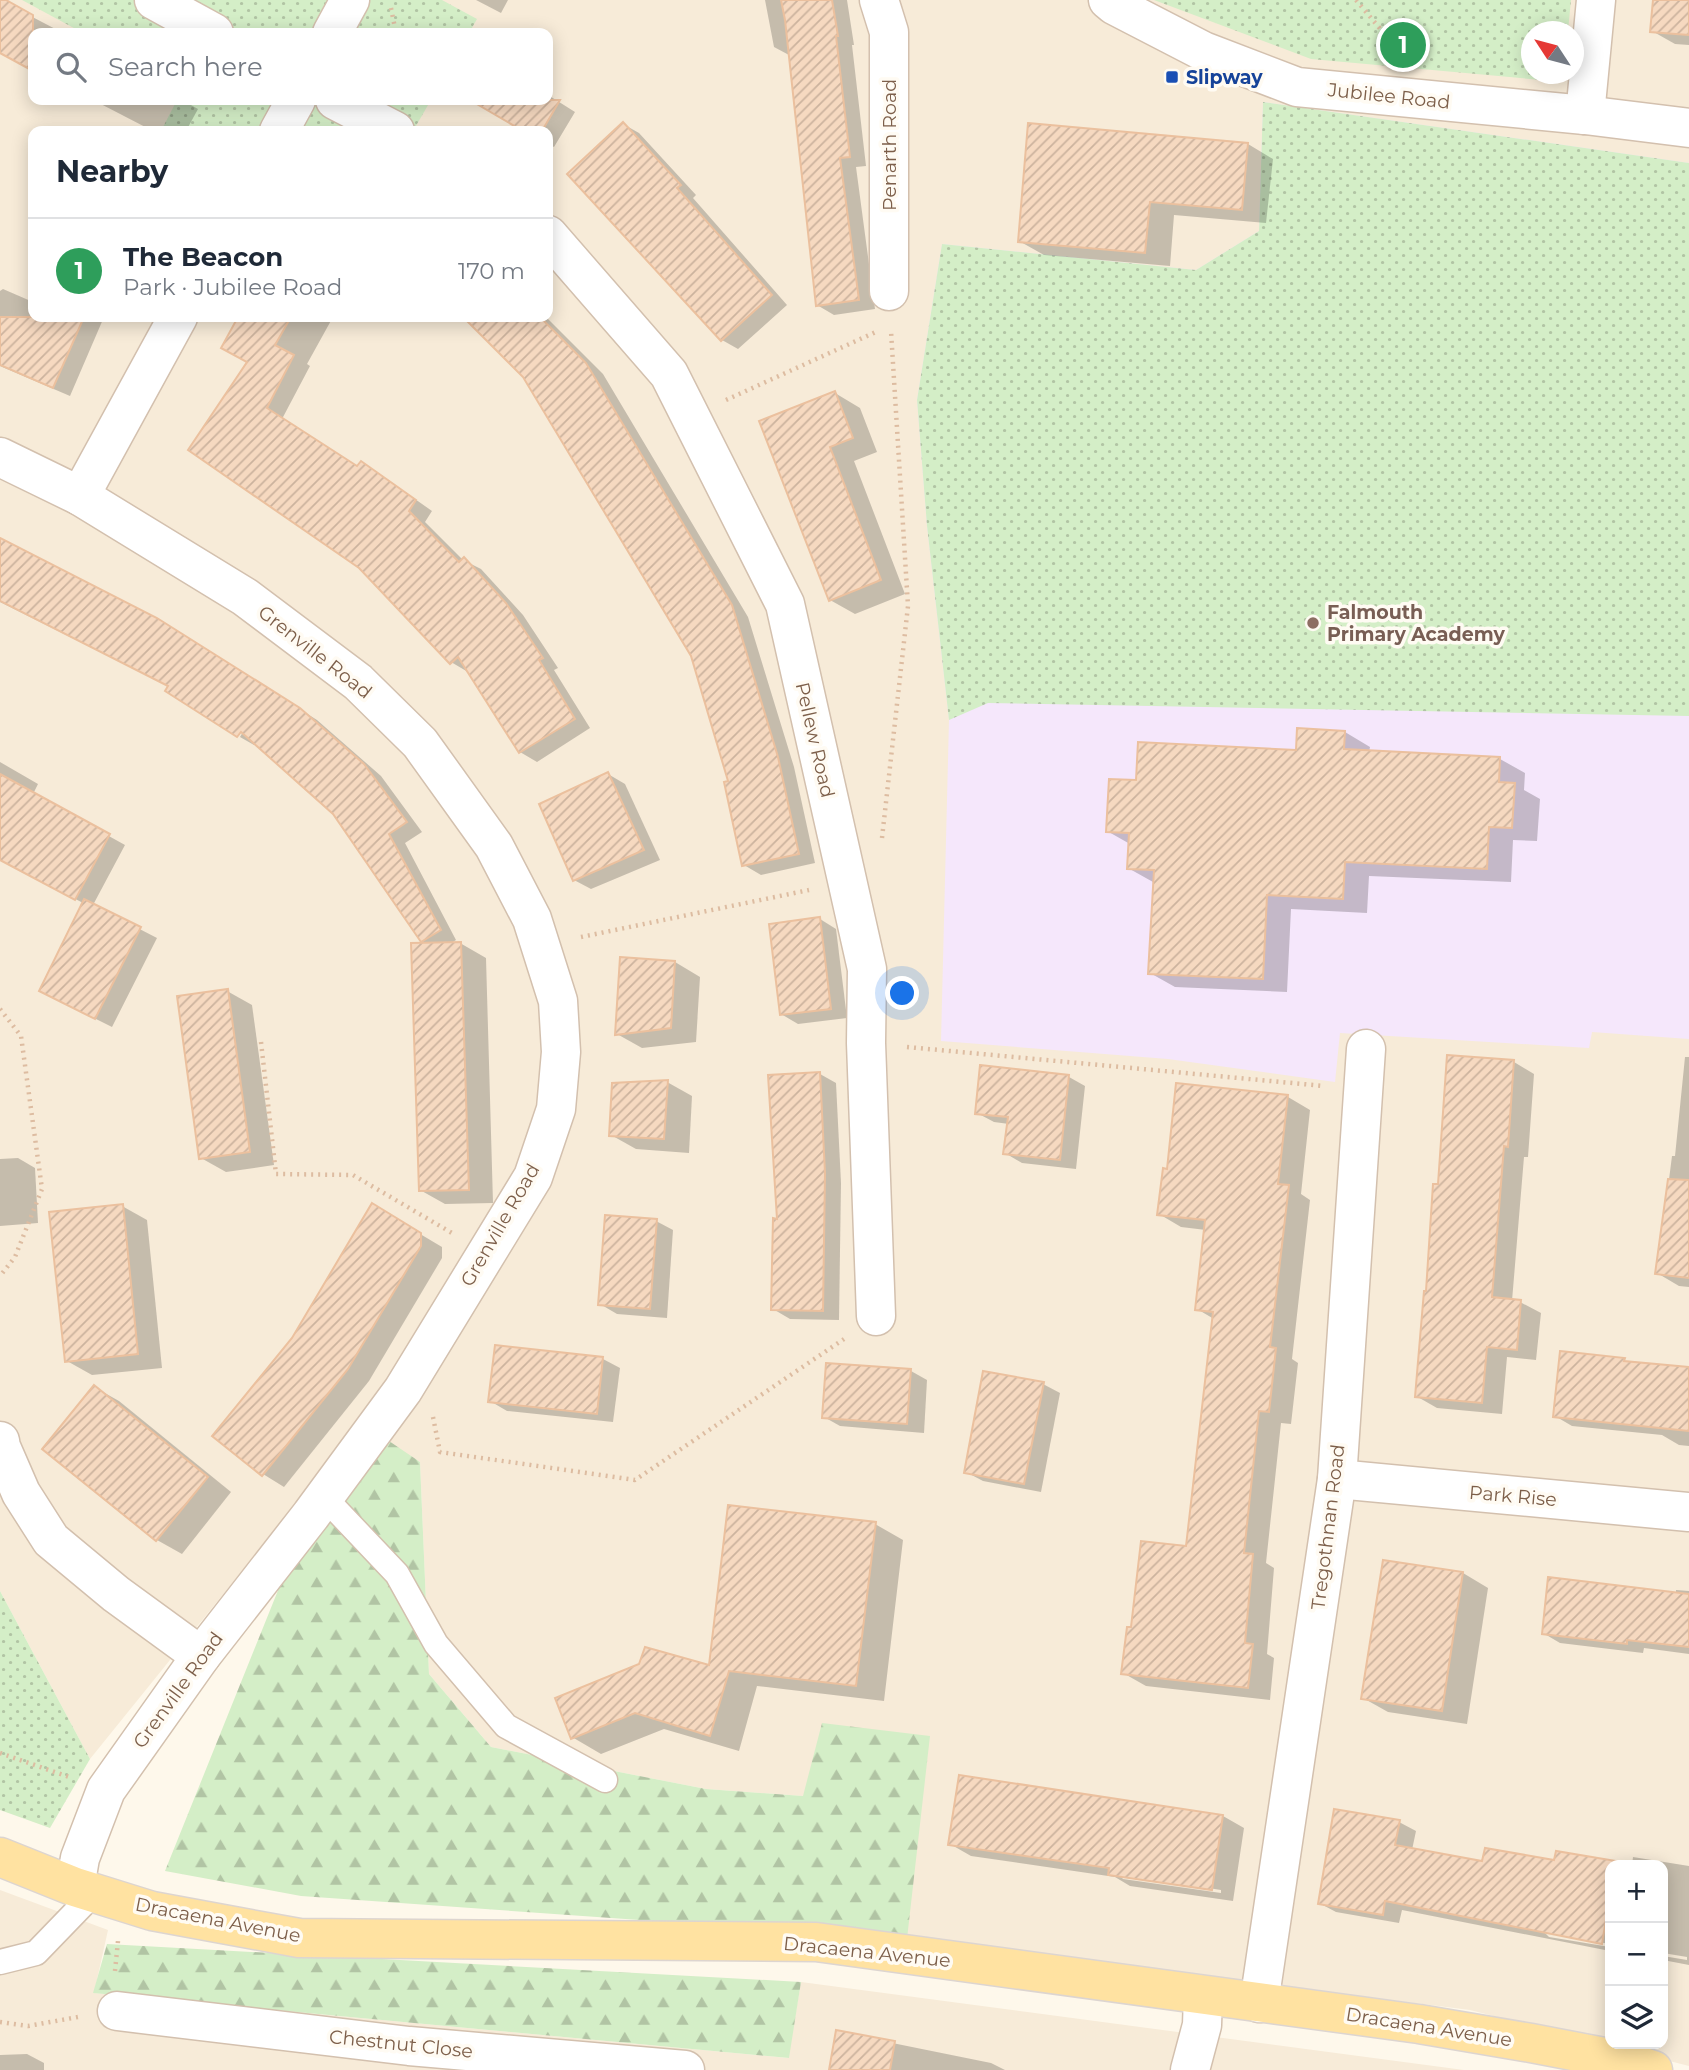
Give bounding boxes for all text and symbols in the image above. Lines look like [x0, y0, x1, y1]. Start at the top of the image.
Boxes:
pin: 1 [1380, 19, 1426, 71]
north arrow [1521, 21, 1584, 84]
search box [28, 28, 553, 105]
icon: search [52, 48, 90, 86]
text: Search here [108, 51, 263, 83]
place label: Slipway [1186, 66, 1263, 89]
marker: Slipway [1164, 69, 1180, 85]
street label: Jubilee Road [1326, 78, 1451, 114]
street label: Penarth Road [878, 79, 901, 211]
text: Nearby [56, 153, 168, 190]
text: The Beacon [123, 241, 283, 273]
text: 1 [74, 257, 84, 285]
text: 170 m [458, 257, 525, 285]
text: Park · Jubilee Road [123, 273, 342, 301]
street label: Grenville Road [254, 600, 376, 704]
place label: Falmouth Primary Academy [1327, 601, 1506, 646]
marker: Falmouth Primary Academy [1305, 615, 1321, 631]
street label: Pellew Road [791, 680, 839, 800]
your location [885, 976, 919, 1010]
street label: Grenville Road [456, 1160, 544, 1290]
street label: Tregothnan Road [1306, 1443, 1350, 1611]
street label: Park Rise [1468, 1481, 1558, 1511]
street label: Grenville Road [128, 1627, 228, 1753]
map controls [1605, 1860, 1668, 2049]
button: + [1605, 1860, 1668, 1923]
street label: Dracaena Avenue [133, 1893, 303, 1947]
button: − [1605, 1923, 1668, 1986]
street label: Dracaena Avenue [782, 1932, 952, 1972]
button: layers [1605, 1986, 1668, 2049]
street label: Dracaena Avenue [1344, 2003, 1514, 2051]
street label: Chestnut Close [328, 2025, 474, 2063]

